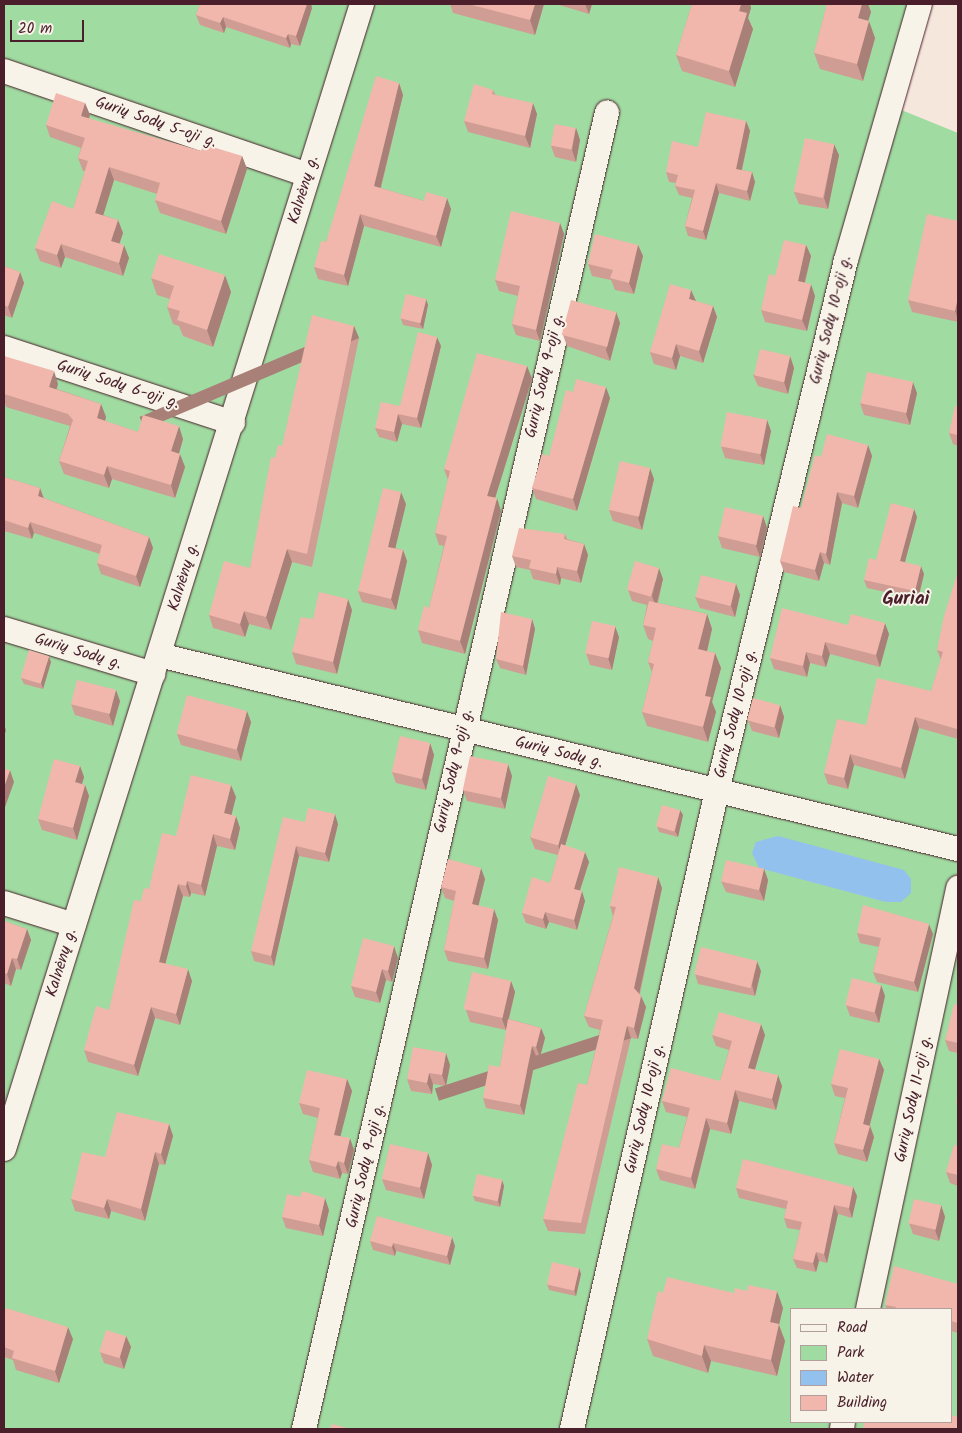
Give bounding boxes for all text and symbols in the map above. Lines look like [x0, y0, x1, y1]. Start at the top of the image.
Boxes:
scale bar [12, 10, 86, 42]
text: 20 m [18, 17, 52, 41]
street label: Gurių Sodų 5-oji g. [93, 93, 219, 153]
street label: Kalnėnų g. [285, 154, 323, 226]
street label: Gurių Sodų 10-oji g. [806, 254, 856, 386]
street label: Gurių Sodų 9-oji g. [521, 312, 569, 440]
street label: Gurių Sodų 6-oji g. [54, 356, 182, 414]
street label: Kalnėnų g. [165, 541, 203, 613]
district label: Guriai [882, 589, 930, 611]
street label: Gurių Sodų g. [32, 630, 124, 674]
street label: Gurių Sodų 10-oji g. [711, 648, 761, 780]
street label: Gurių Sodų 9-oji g. [430, 707, 478, 835]
street label: Gurių Sodų g. [513, 733, 605, 773]
street label: Kalnėnų g. [43, 927, 81, 999]
street label: Gurių Sodų 11-oji g. [891, 1034, 937, 1164]
street label: Gurių Sodų 10-oji g. [621, 1043, 669, 1175]
street label: Gurių Sodų 9-oji g. [342, 1102, 390, 1230]
legend [790, 1308, 952, 1423]
text: Road [837, 1316, 867, 1340]
text: Park [837, 1341, 864, 1365]
text: Water [837, 1366, 873, 1390]
text: Building [837, 1391, 887, 1415]

